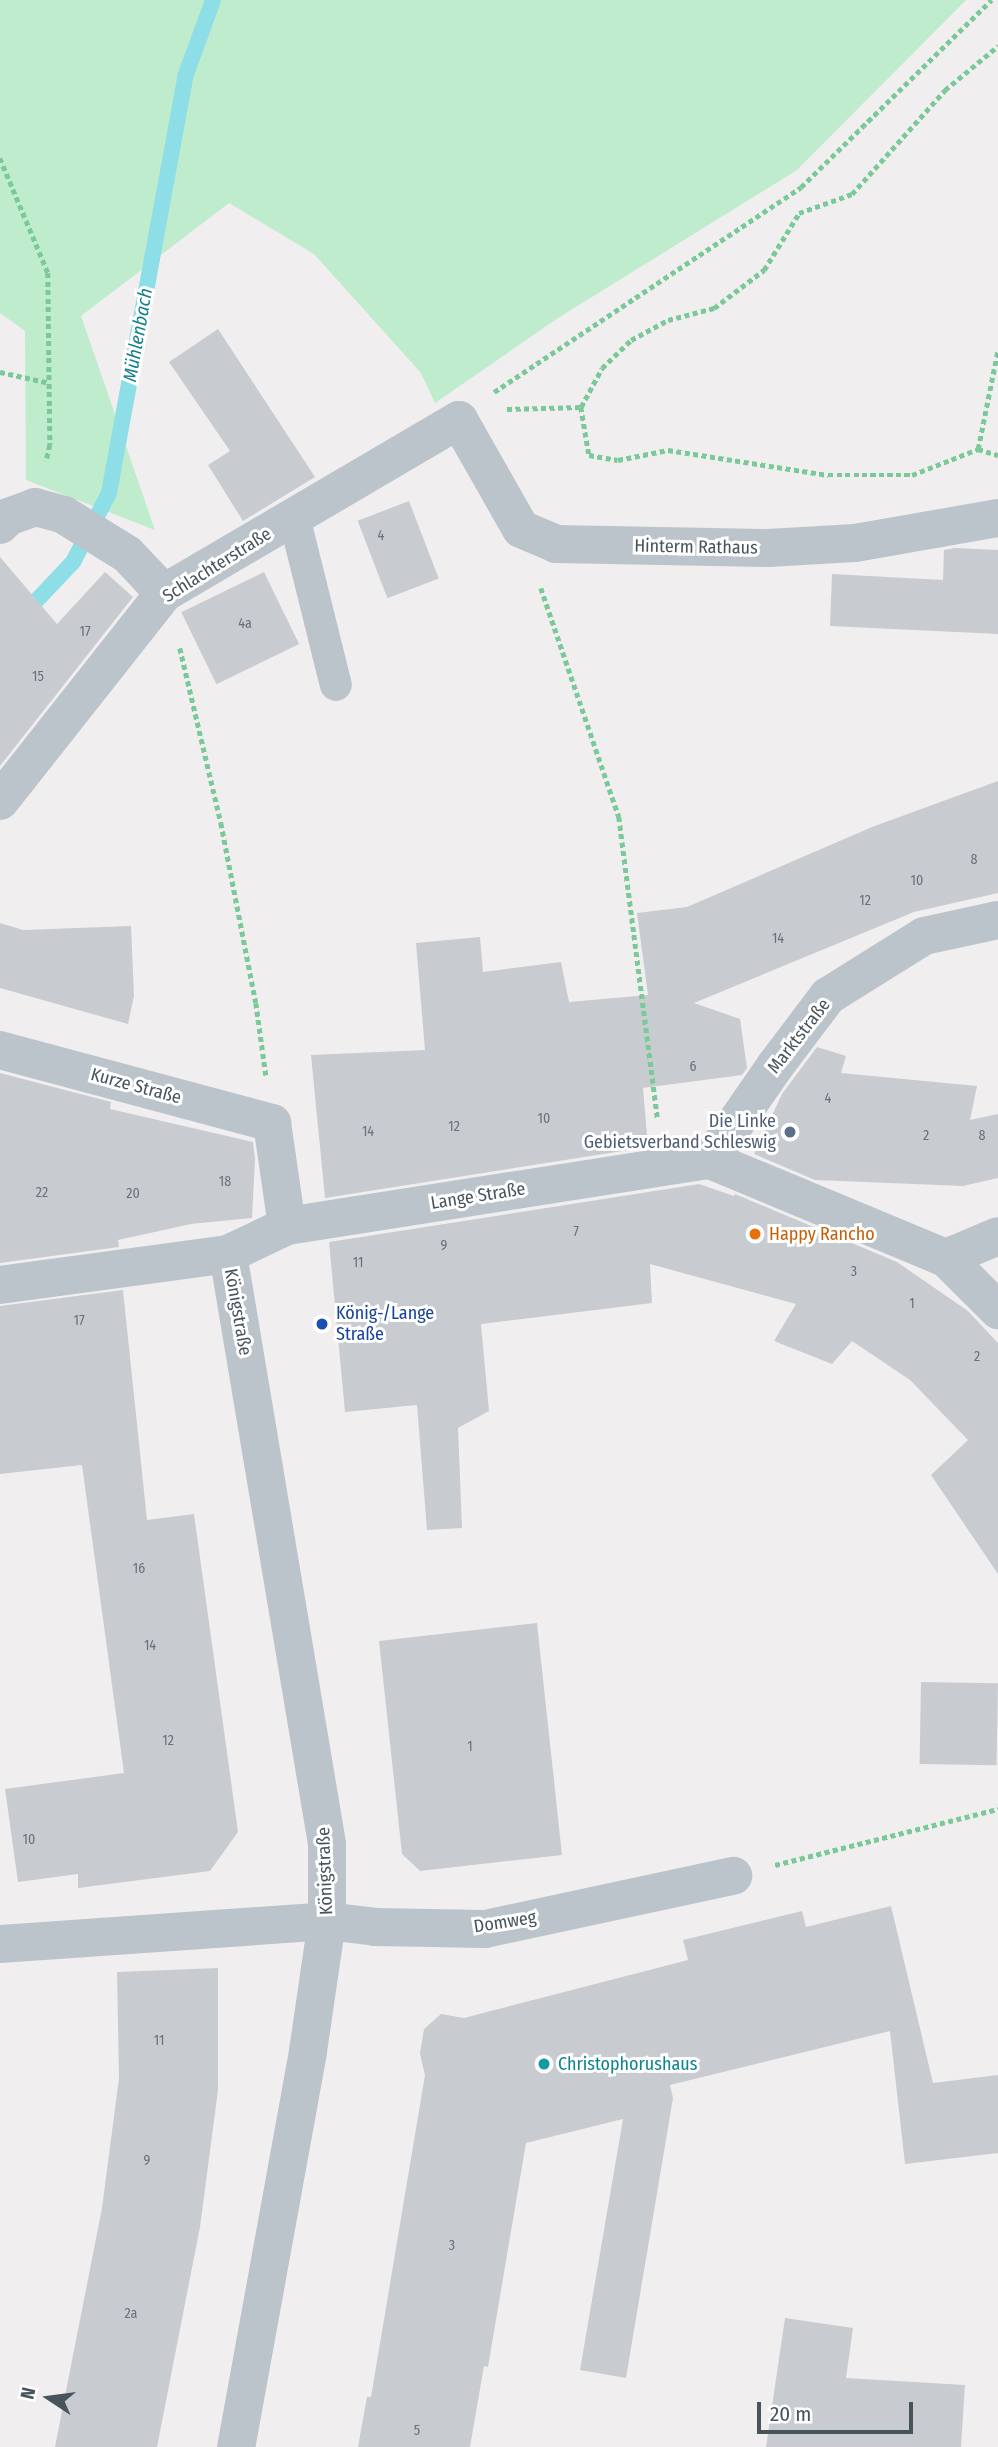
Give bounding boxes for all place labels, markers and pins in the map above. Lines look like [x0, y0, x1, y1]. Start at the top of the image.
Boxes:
place label: Die Linke Gebietsverband Schleswig [584, 1111, 776, 1154]
marker: Die Linke Gebietsverband Schleswig [782, 1124, 798, 1140]
place label: Happy Rancho [769, 1223, 875, 1245]
marker: Happy Rancho [747, 1226, 763, 1242]
place label: König-/Lange Straße [336, 1303, 434, 1346]
marker: König-/Lange Straße [314, 1316, 330, 1332]
place label: Christophorushaus [558, 2053, 697, 2075]
marker: Christophorushaus [536, 2056, 552, 2072]

